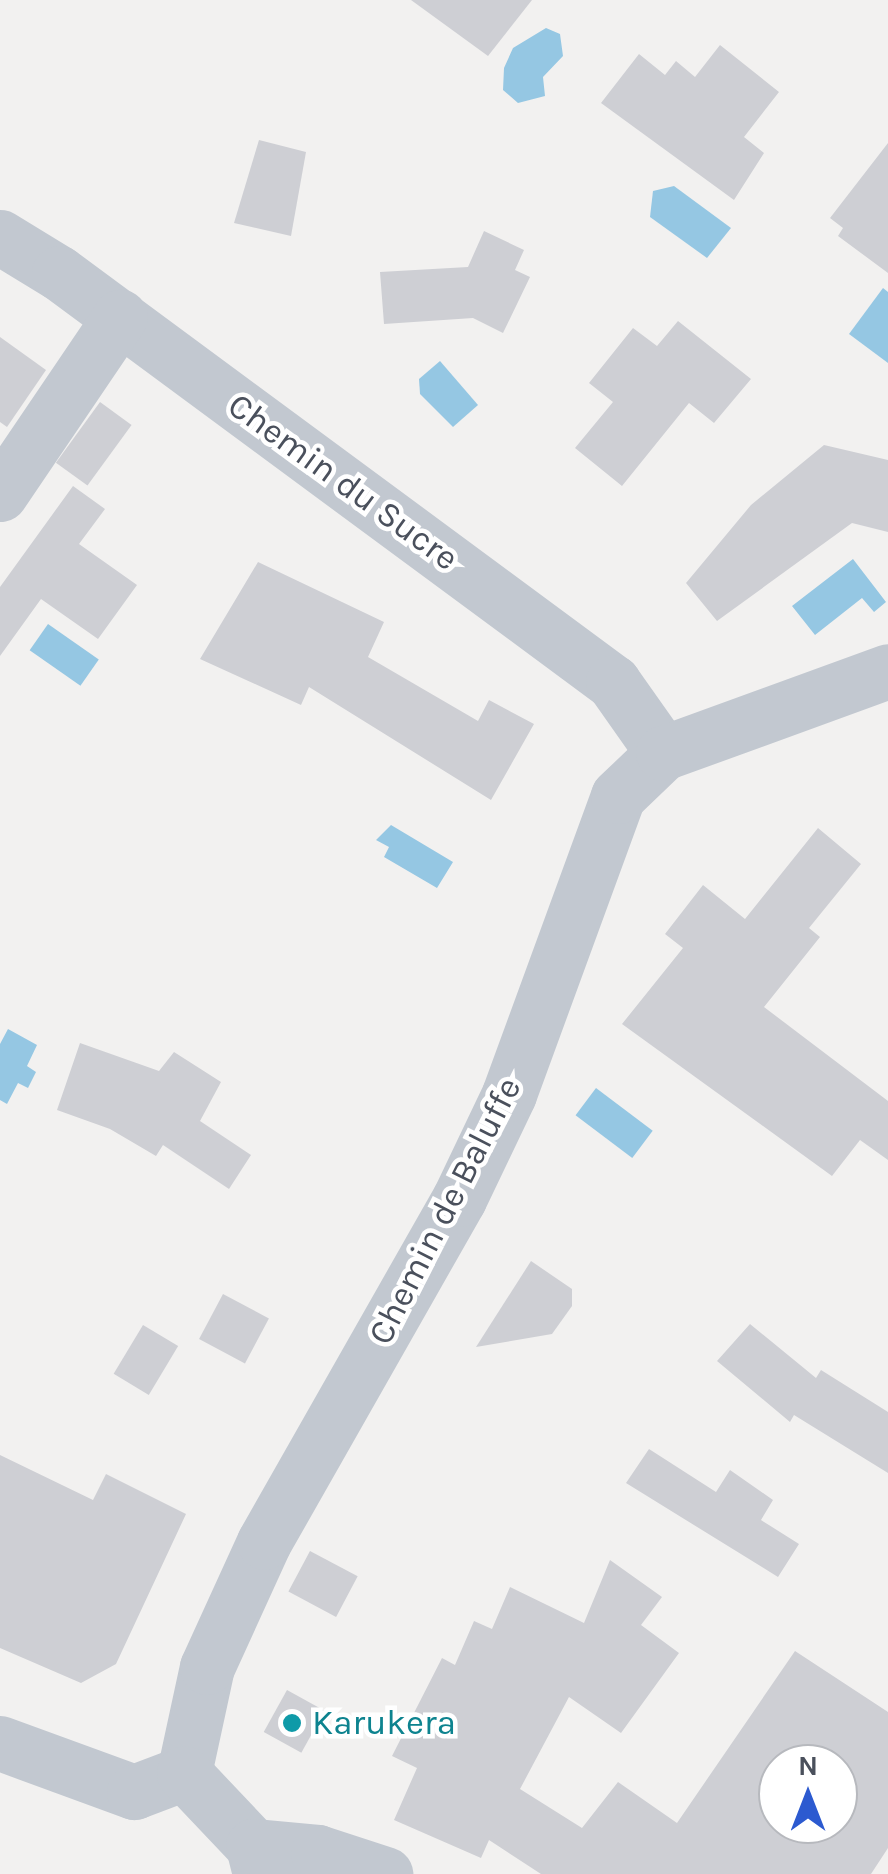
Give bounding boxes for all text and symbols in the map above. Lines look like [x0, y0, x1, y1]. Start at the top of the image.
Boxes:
street label: Chemin du Sucre [220, 384, 466, 580]
street label: Chemin de Baluffe [360, 1070, 530, 1352]
place label: Karukera [312, 1702, 456, 1744]
marker: Karukera [281, 1712, 303, 1734]
north arrow [758, 1744, 858, 1844]
text: N [798, 1749, 818, 1782]

